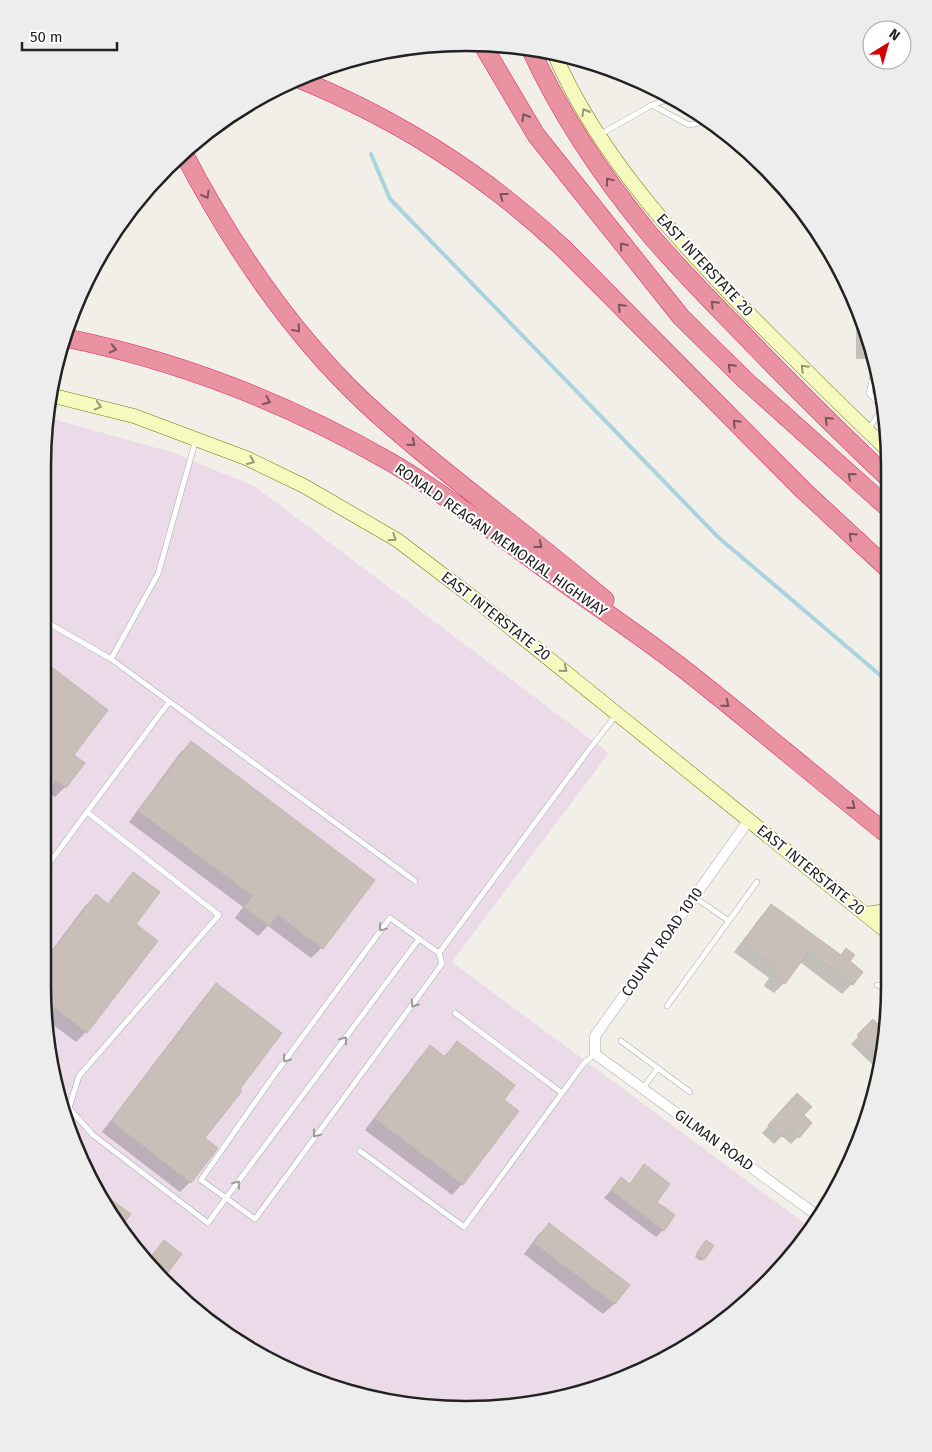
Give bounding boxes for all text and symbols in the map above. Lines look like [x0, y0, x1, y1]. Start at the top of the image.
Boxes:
scale bar [22, 20, 118, 52]
north arrow [862, 20, 912, 70]
text: N [886, 25, 903, 45]
text: 50 m [30, 28, 63, 46]
one-way arrow [582, 109, 592, 118]
one-way arrow [521, 113, 531, 122]
one-way arrow [606, 177, 615, 187]
one-way arrow [200, 189, 210, 198]
one-way arrow [499, 193, 509, 202]
street label: EAST INTERSTATE 20 [653, 210, 757, 320]
one-way arrow [620, 242, 629, 251]
one-way arrow [711, 301, 720, 310]
one-way arrow [618, 304, 627, 313]
one-way arrow [291, 324, 300, 333]
one-way arrow [109, 343, 118, 354]
one-way arrow [728, 364, 737, 373]
one-way arrow [801, 365, 810, 374]
one-way arrow [262, 395, 271, 406]
one-way arrow [93, 401, 101, 411]
one-way arrow [825, 417, 834, 426]
one-way arrow [732, 419, 741, 428]
one-way arrow [406, 438, 415, 446]
one-way arrow [246, 454, 255, 465]
street label: RONALD REAGAN MEMORIAL HIGHWAY [391, 459, 611, 621]
one-way arrow [848, 473, 857, 482]
one-way arrow [388, 532, 397, 542]
one-way arrow [849, 533, 858, 542]
one-way arrow [533, 539, 542, 547]
street label: EAST INTERSTATE 20 [438, 568, 554, 664]
one-way arrow [558, 664, 567, 673]
one-way arrow [720, 698, 729, 706]
one-way arrow [847, 800, 856, 809]
street label: EAST INTERSTATE 20 [753, 821, 869, 919]
street label: COUNTY ROAD 1010 [618, 884, 706, 1000]
one-way arrow [380, 922, 388, 931]
one-way arrow [411, 998, 419, 1007]
one-way arrow [338, 1036, 347, 1046]
one-way arrow [283, 1053, 291, 1062]
street label: GILMAN ROAD [671, 1105, 757, 1175]
one-way arrow [313, 1128, 322, 1138]
one-way arrow [231, 1181, 239, 1190]

